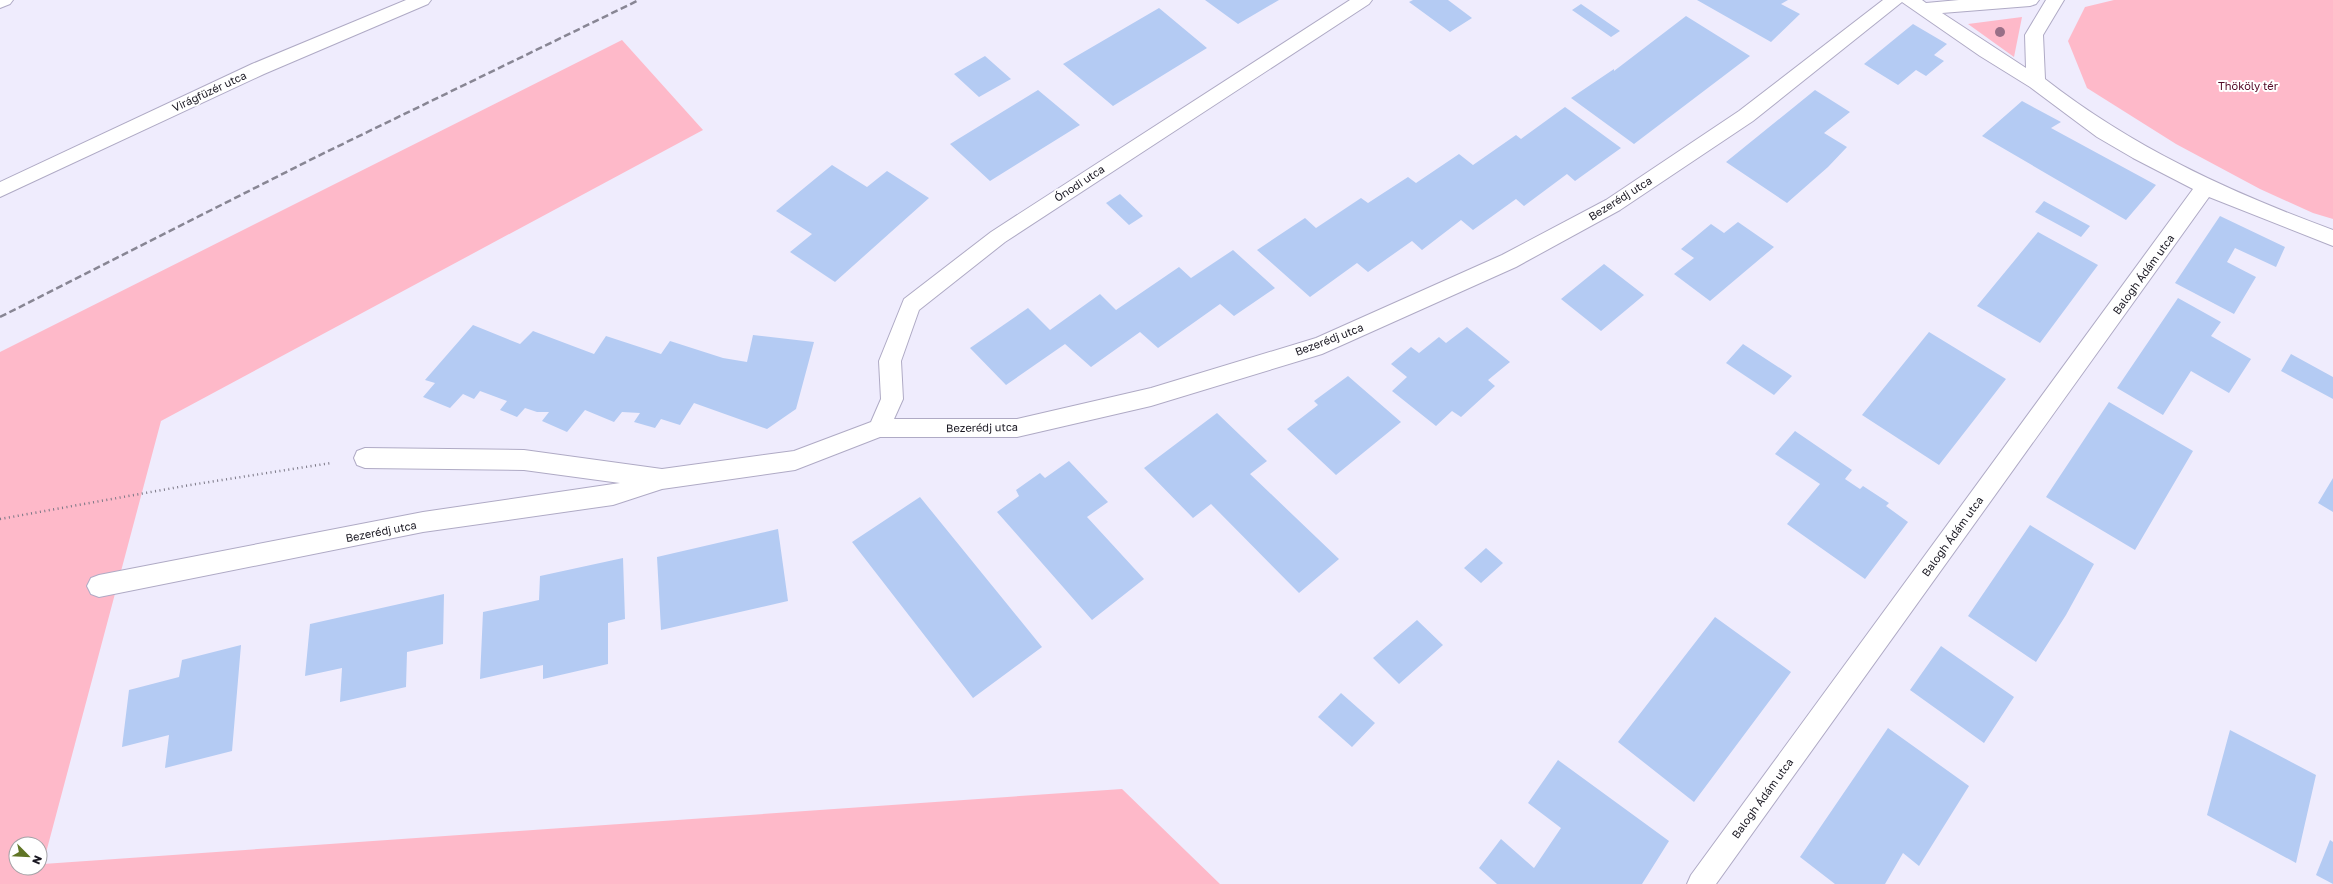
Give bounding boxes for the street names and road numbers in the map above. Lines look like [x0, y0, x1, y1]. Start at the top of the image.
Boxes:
street label: Virágfüzér utca [170, 68, 248, 114]
street label: Ónodi utca [1051, 162, 1107, 204]
street label: Bezerédj utca [1586, 173, 1654, 223]
street label: Balogh Ádám utca [2110, 231, 2176, 317]
street label: Bezerédj utca [1293, 320, 1365, 358]
street label: Bezerédj utca [946, 420, 1018, 434]
street label: Balogh Ádám utca [1919, 493, 1985, 579]
street label: Bezerédj utca [344, 518, 418, 544]
street label: Balogh Ádám utca [1729, 755, 1795, 841]

